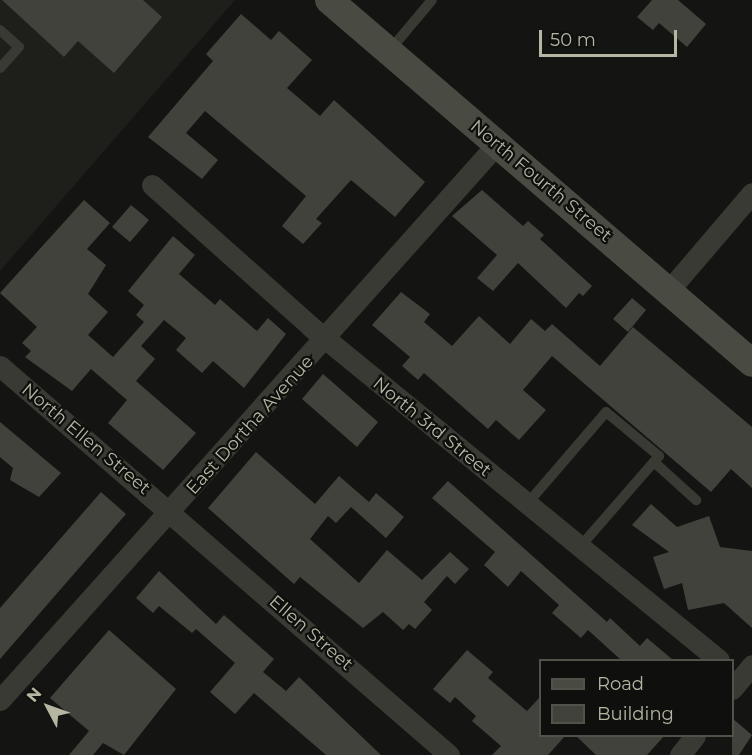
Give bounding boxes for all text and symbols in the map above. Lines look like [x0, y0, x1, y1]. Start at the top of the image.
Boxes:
scale bar [542, 18, 680, 56]
text: 50 m [550, 29, 596, 51]
street label: North Fourth Street [466, 115, 616, 247]
street label: East Dortha Avenue [182, 351, 318, 499]
street label: North 3rd Street [368, 373, 496, 481]
street label: North Ellen Street [17, 379, 155, 499]
street label: Ellen Street [265, 591, 357, 675]
legend [539, 659, 734, 737]
text: Road [597, 673, 644, 695]
north arrow [18, 677, 78, 737]
text: N [23, 684, 45, 706]
text: Building [597, 703, 674, 725]

